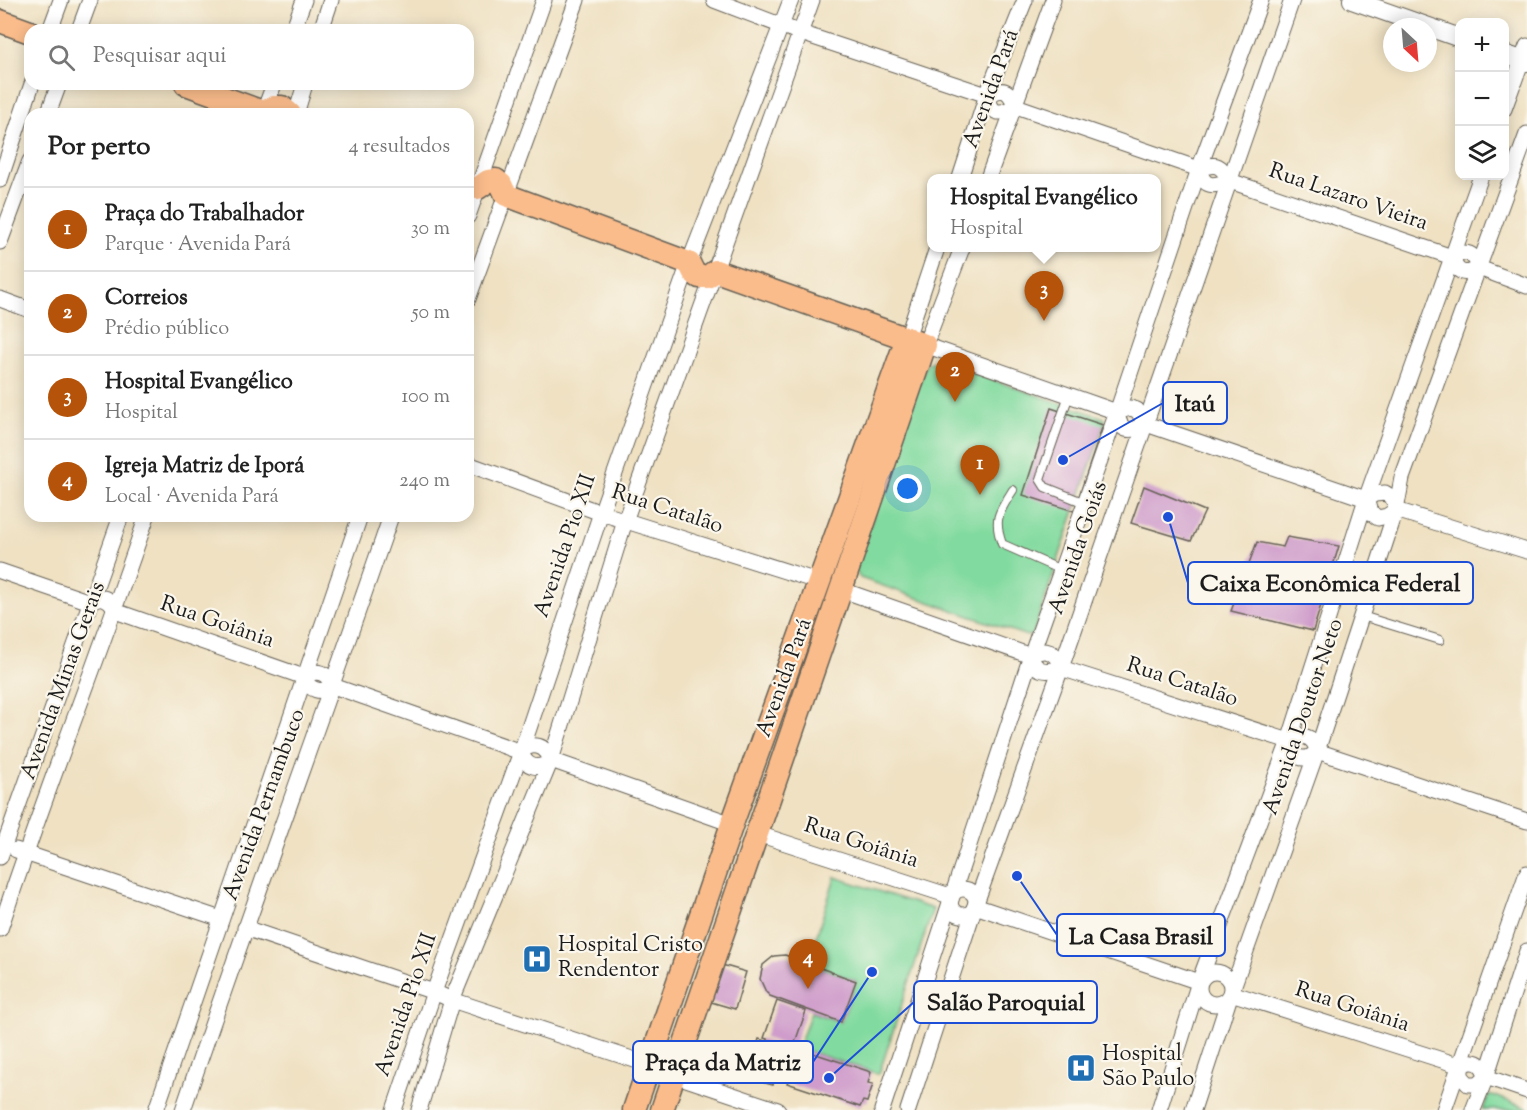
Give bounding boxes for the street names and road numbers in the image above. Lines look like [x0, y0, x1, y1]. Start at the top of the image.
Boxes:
street label: Avenida Pará [956, 25, 1028, 153]
street label: Rua Lazaro Vieira [1264, 156, 1432, 240]
street label: Avenida Pio XII [526, 470, 606, 622]
street label: Rua Catalão [607, 477, 727, 543]
street label: Avenida Goiás [1041, 477, 1117, 619]
street label: Avenida Minas Gerais [13, 577, 115, 785]
street label: Rua Goiânia [156, 589, 278, 657]
street label: Avenida Pará [749, 614, 821, 742]
street label: Avenida Doutor Neto [1255, 615, 1353, 819]
street label: Rua Catalão [1122, 650, 1242, 716]
street label: Avenida Pernambuco [215, 705, 315, 905]
street label: Rua Goiânia [800, 810, 922, 878]
street label: Avenida Pio XII [367, 929, 447, 1081]
street label: Rua Goiânia [1291, 974, 1413, 1042]

